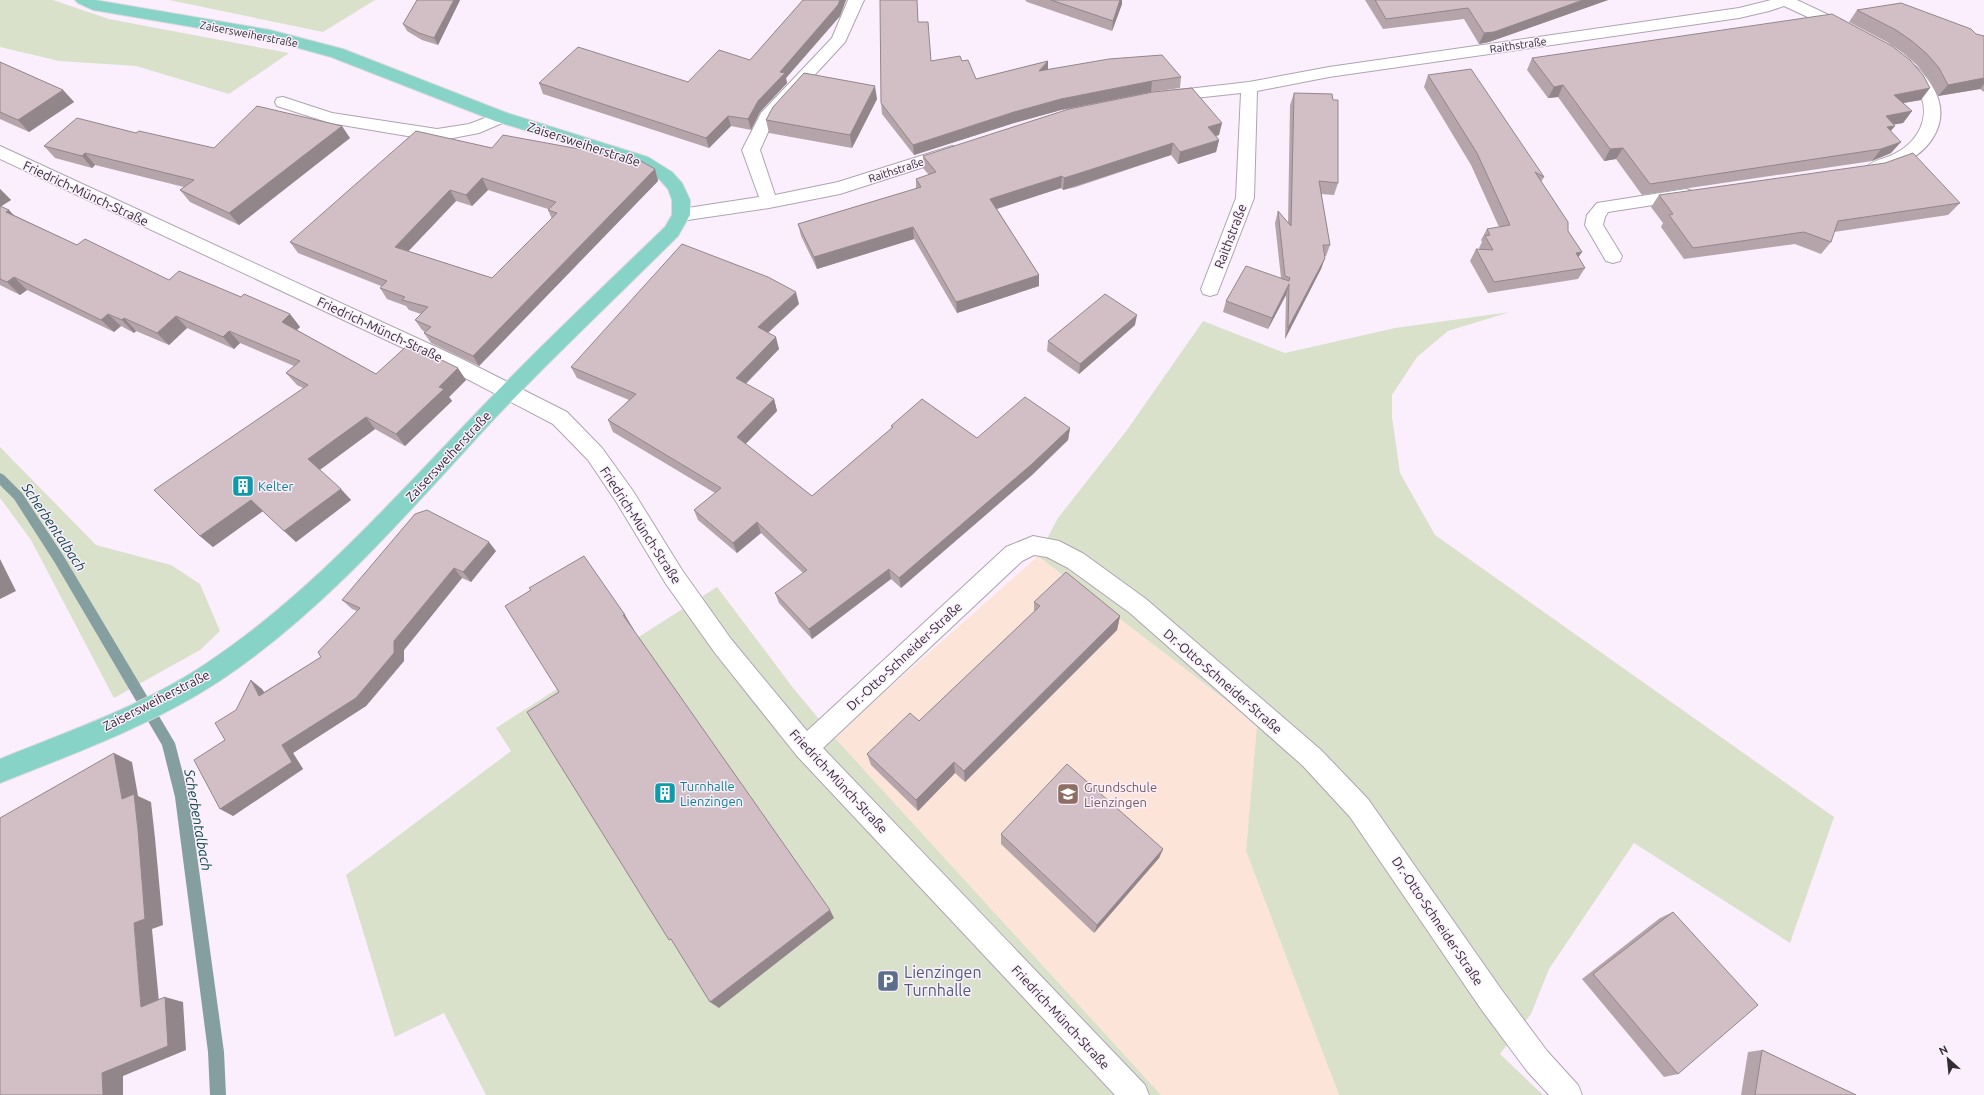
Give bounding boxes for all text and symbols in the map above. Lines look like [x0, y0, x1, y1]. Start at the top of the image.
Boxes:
street label: Zaisersweiherstraße [199, 19, 299, 49]
street label: Raithstraße [1489, 35, 1547, 55]
street label: Zaisersweiherstraße [526, 119, 642, 169]
street label: Raithstraße [867, 155, 925, 185]
street label: Friedrich-Münch-Straße [21, 158, 151, 228]
street label: Raithstraße [1211, 202, 1249, 270]
street label: Friedrich-Münch-Straße [315, 294, 445, 364]
street label: Zaisersweiherstraße [403, 408, 493, 504]
street label: Friedrich-Münch-Straße [598, 464, 684, 586]
building icon: Kelter [230, 473, 256, 499]
water label: Scherbentalbach [18, 479, 89, 574]
place label: Kelter [258, 479, 294, 493]
street label: Dr.-Otto-Schneider-Straße [844, 599, 964, 713]
street label: Dr.-Otto-Schneider-Straße [1161, 626, 1285, 736]
street label: Zaisersweiherstraße [100, 667, 212, 733]
street label: Friedrich-Münch-Straße [787, 726, 891, 836]
water label: Scherbentalbach [181, 767, 215, 872]
place label: Turnhalle Lienzingen [680, 779, 743, 808]
building icon: Turnhalle Lienzingen [652, 780, 678, 806]
place label: Grundschule Lienzingen [1084, 780, 1157, 809]
school or university icon: Grundschule Lienzingen [1055, 781, 1081, 807]
street label: Dr.-Otto-Schneider-Straße [1390, 854, 1486, 988]
street label: Friedrich-Münch-Straße [1009, 962, 1113, 1072]
place label: Lienzingen Turnhalle [904, 963, 982, 999]
parking icon: Lienzingen Turnhalle [875, 968, 901, 994]
north arrow [1928, 1039, 1968, 1079]
text: N [1937, 1043, 1950, 1057]

